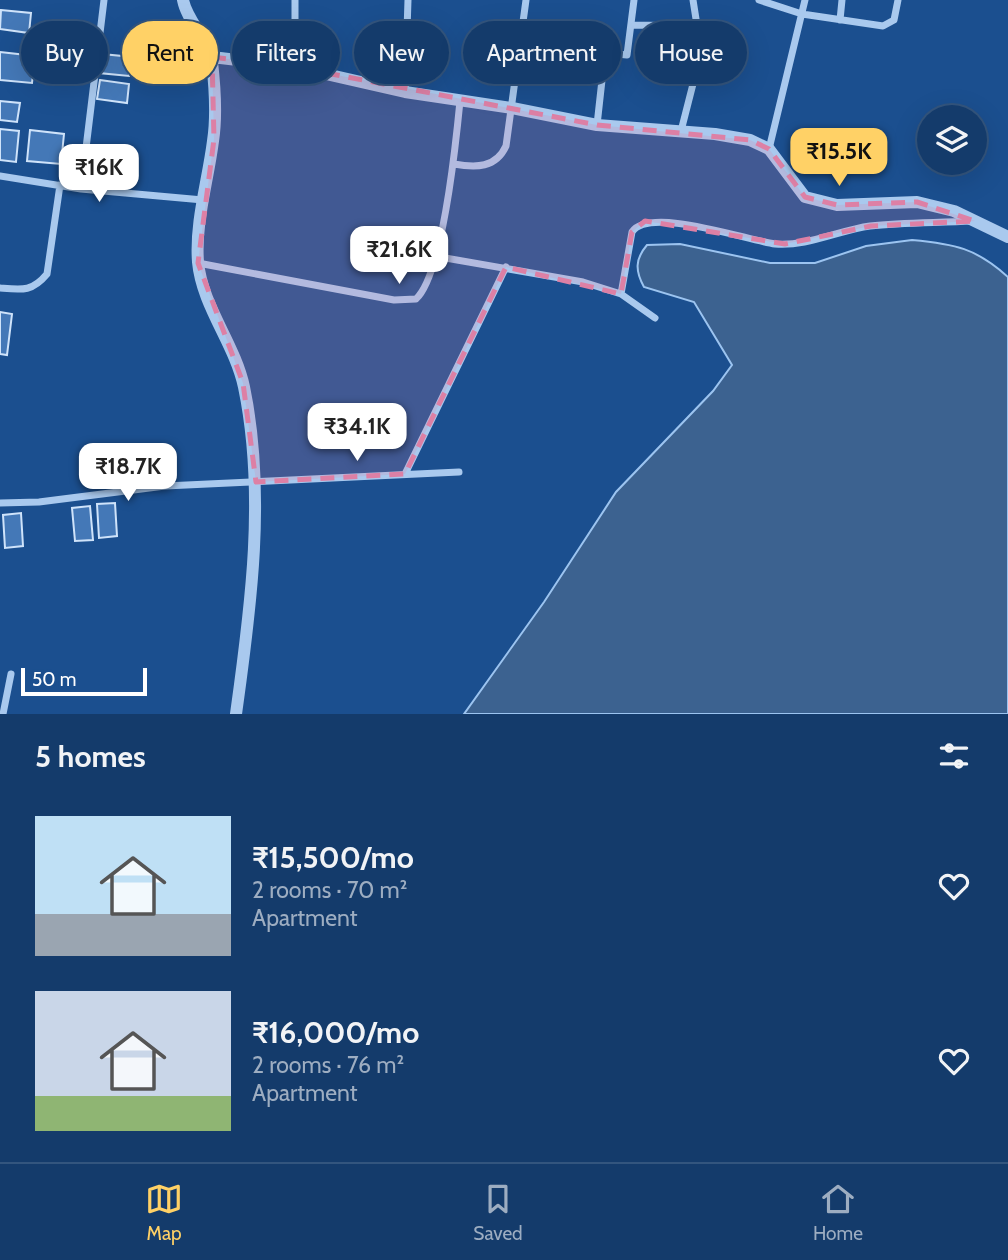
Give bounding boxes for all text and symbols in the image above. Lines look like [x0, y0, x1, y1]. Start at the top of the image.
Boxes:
chip: Buy [21, 21, 108, 84]
chip: Rent [122, 21, 218, 84]
chip: Filters [232, 21, 340, 84]
chip: New [354, 21, 449, 84]
chip: Apartment [463, 21, 621, 84]
chip: House [635, 21, 747, 84]
map controls [917, 105, 987, 175]
button: layers [917, 105, 987, 175]
pin: ₹15.5K [782, 128, 896, 188]
text: ₹15.5K [806, 137, 872, 165]
pin: ₹16K [58, 144, 140, 204]
text: ₹16K [75, 153, 123, 181]
pin: ₹21.6K [342, 226, 456, 286]
text: ₹21.6K [366, 235, 432, 263]
pin: ₹34.1K [300, 404, 414, 463]
text: ₹34.1K [324, 412, 390, 440]
pin: ₹18.7K [71, 444, 185, 503]
text: ₹18.7K [95, 452, 161, 480]
scale bar [21, 665, 147, 697]
text: 50 m [32, 668, 76, 691]
icon: filters [935, 737, 973, 775]
text: 5 homes [35, 738, 146, 775]
text: ₹15,500/mo [252, 839, 414, 876]
icon: home [91, 844, 175, 928]
icon: heart [935, 867, 973, 905]
text: 2 rooms · 70 m² [252, 876, 407, 904]
text: Apartment [252, 904, 357, 932]
text: ₹16,000/mo [252, 1014, 419, 1051]
icon: home [91, 1019, 175, 1103]
icon: heart [935, 1042, 973, 1080]
text: 2 rooms · 76 m² [252, 1051, 404, 1079]
text: Apartment [252, 1079, 357, 1107]
tab: Map [145, 1180, 183, 1245]
tab: Saved [473, 1180, 523, 1245]
tab: Home [813, 1180, 863, 1245]

